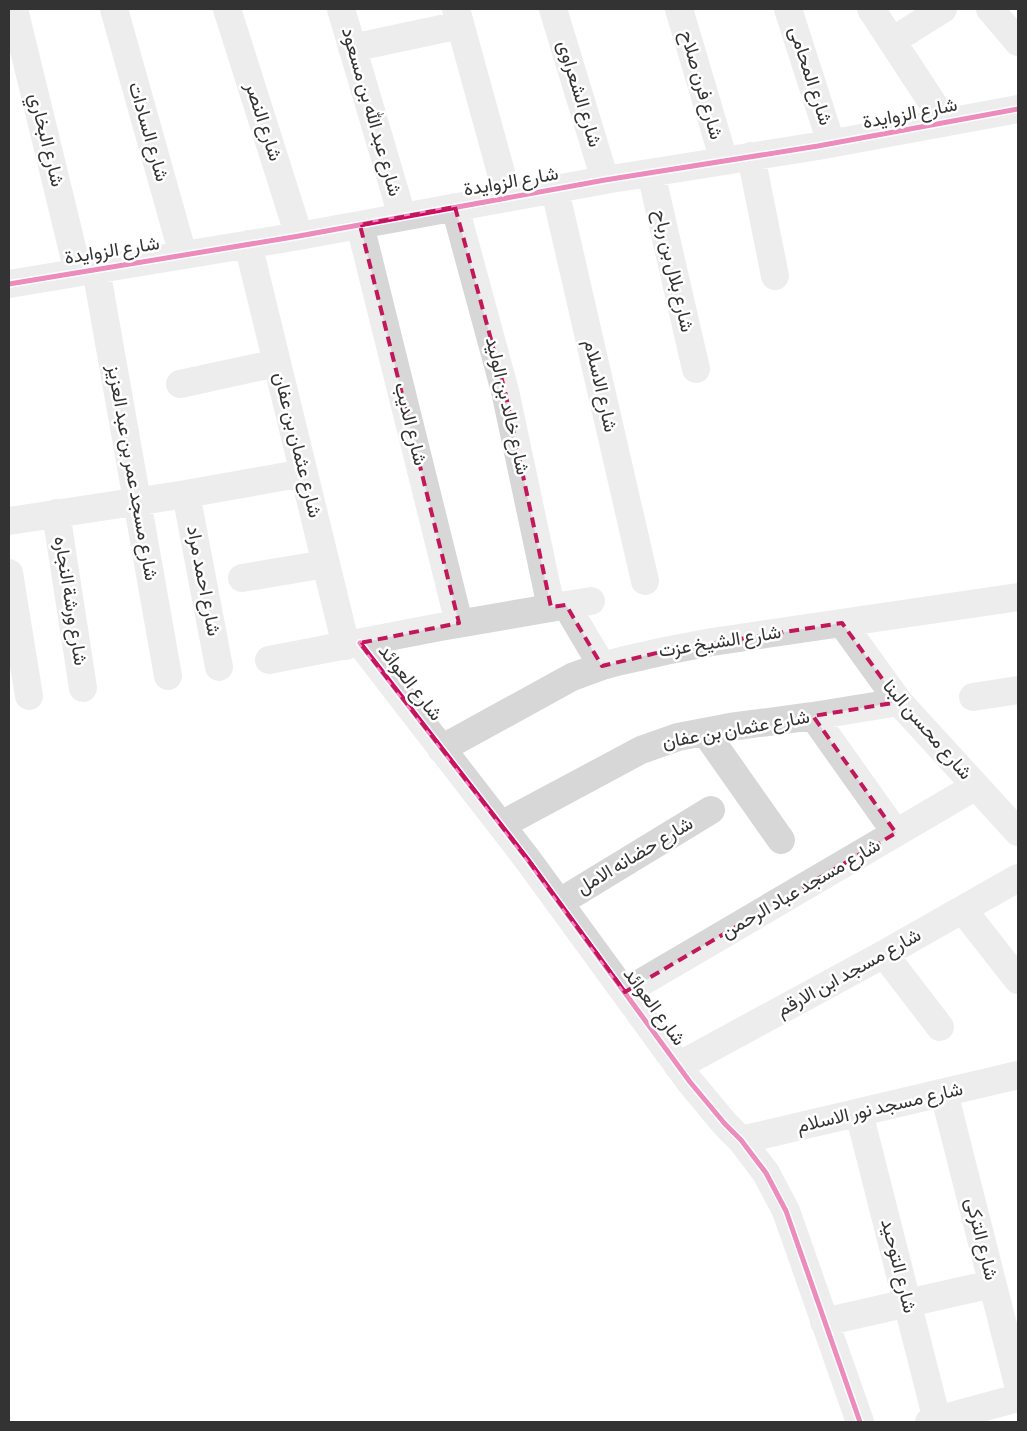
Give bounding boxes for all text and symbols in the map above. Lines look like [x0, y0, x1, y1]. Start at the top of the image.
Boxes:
street label: شارع المحامى [783, 24, 837, 128]
street label: شارع عبد الله بن مسعود [336, 25, 406, 199]
street label: شارع فرن صلاح [674, 28, 728, 142]
street label: شارع الشعراوى [552, 38, 606, 150]
street label: شارع النصر [239, 79, 286, 164]
street label: شارع السادات [123, 80, 173, 184]
street label: شارع البخاري [20, 91, 69, 190]
street label: شارع الزوايدة [861, 94, 959, 134]
street label: شارع الزوايدة [462, 162, 560, 202]
street label: شارع بلال بن رباح [648, 207, 698, 335]
street label: شارع الزوايدة [63, 232, 161, 270]
street label: شارع خالد بن الوليد [480, 335, 534, 477]
street label: شارع الاسلام [578, 338, 622, 434]
street label: شارع مسجد عمر بن عبد العزيز [102, 362, 162, 583]
street label: شارع عثمان بن عفان [268, 370, 326, 520]
street label: شارع الديب [389, 380, 431, 468]
street label: شارع احمد مراد [181, 524, 225, 638]
street label: شارع ورشة النجاره [48, 535, 92, 667]
street label: شارع الشيخ عزت [657, 621, 783, 664]
street label: شارع العوائد [373, 640, 447, 726]
street label: شارع محسن البنا [877, 675, 977, 785]
street label: شارع عثمان بن عفان [661, 706, 811, 754]
street label: شارع حضانه الامل [573, 812, 697, 900]
street label: شارع مسجد عباد الرحمن [717, 834, 885, 944]
street label: شارع مسجد ابن الارقم [773, 924, 925, 1022]
street label: شارع العوائد [618, 964, 690, 1050]
street label: شارع مسجد نور الاسلام [795, 1078, 965, 1138]
street label: شارع التركى [960, 1195, 1002, 1283]
street label: شارع التوحيد [875, 1217, 921, 1315]

